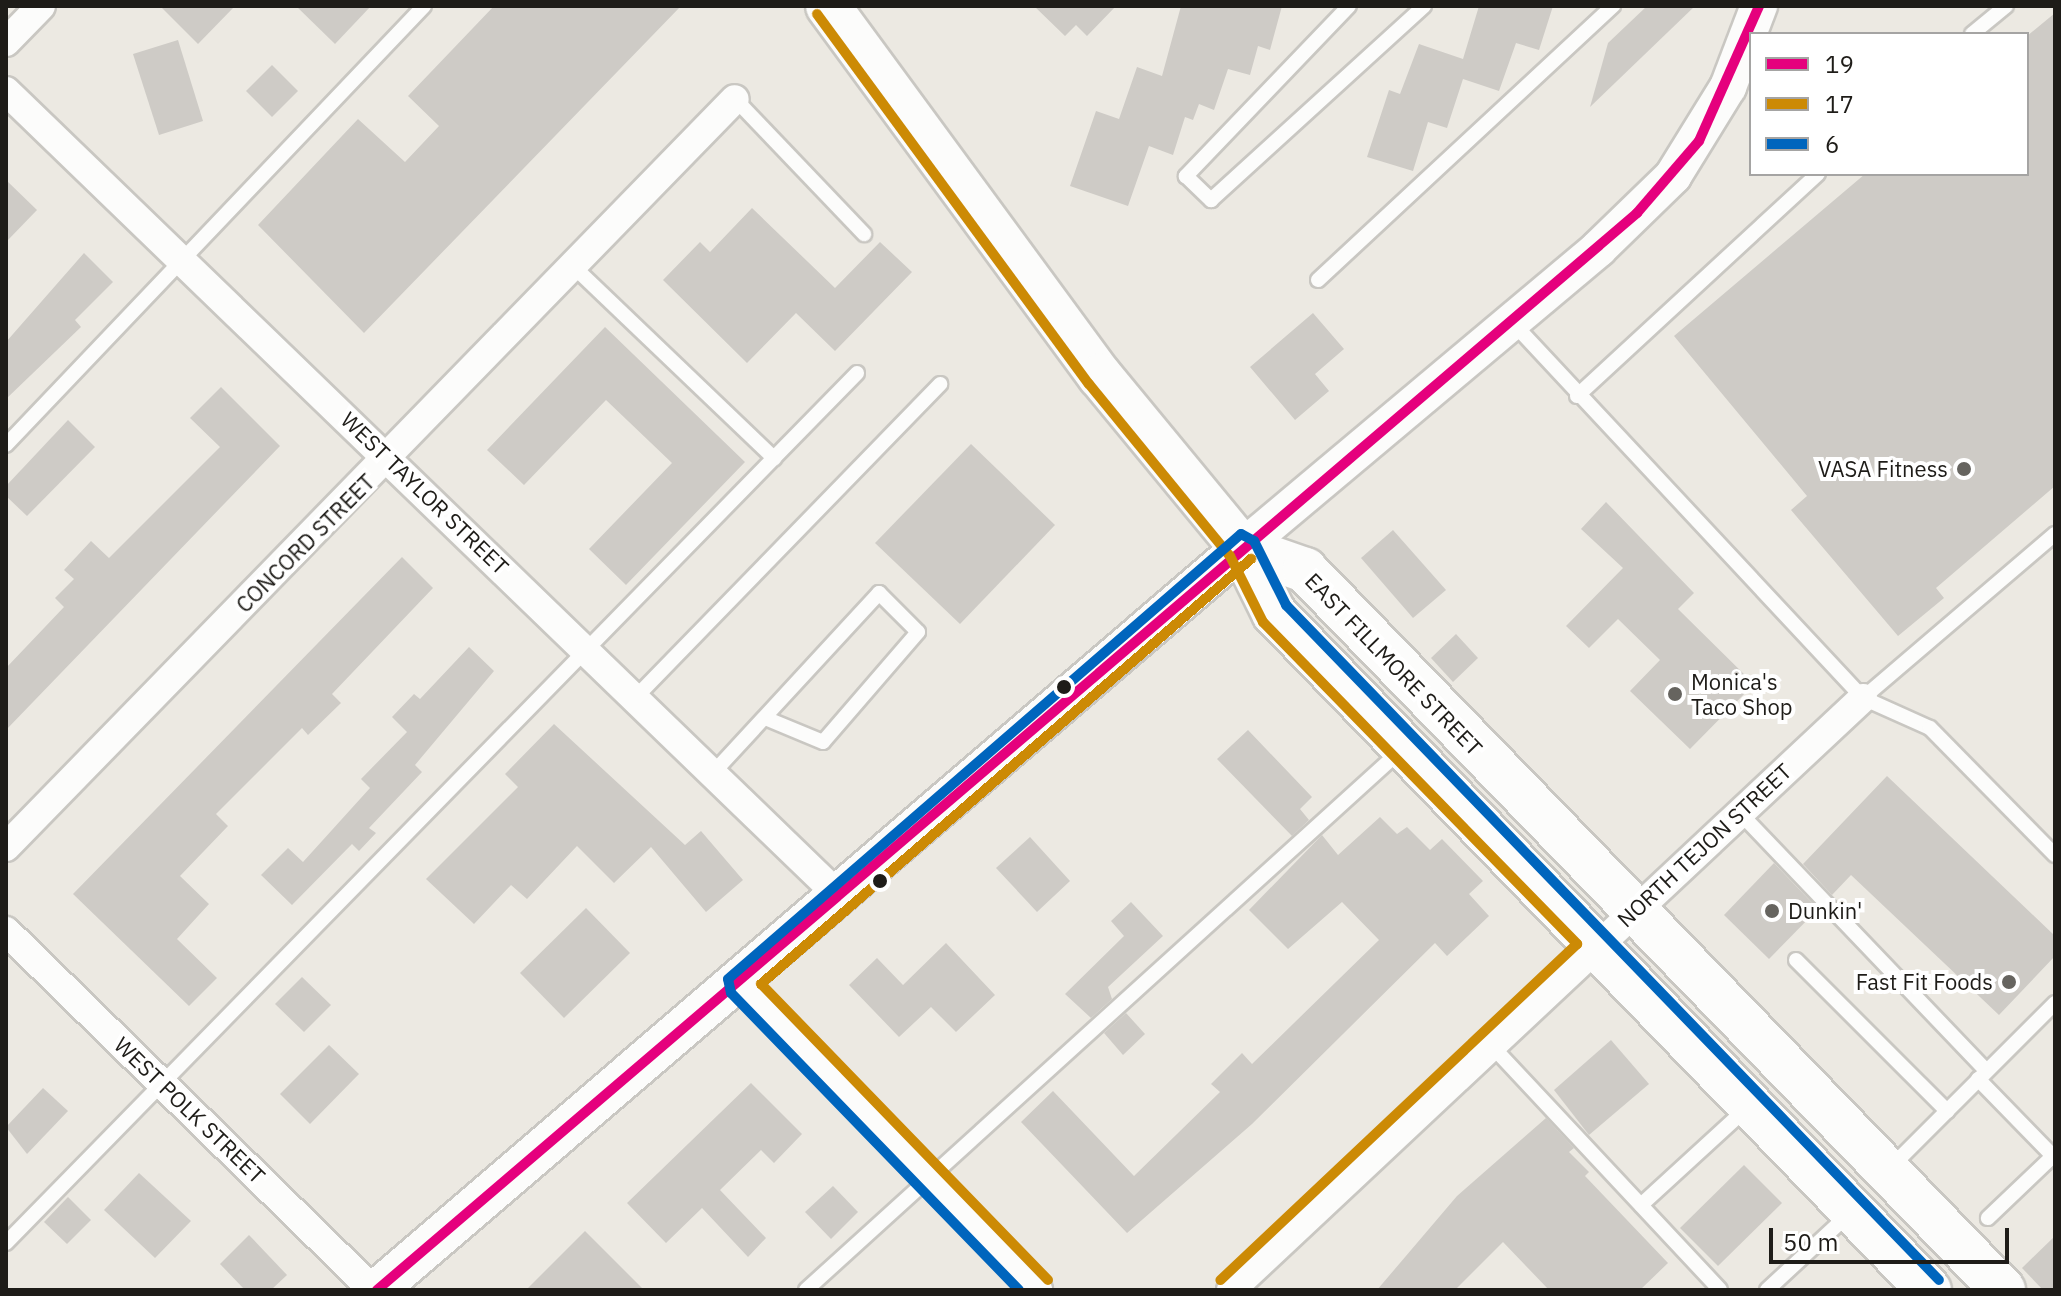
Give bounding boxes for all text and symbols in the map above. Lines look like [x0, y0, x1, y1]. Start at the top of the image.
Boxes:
legend [1749, 32, 2029, 176]
text: 19 [1825, 48, 1854, 80]
text: 17 [1825, 88, 1854, 120]
text: 6 [1825, 128, 1839, 160]
street label: WEST TAYLOR STREET [336, 406, 514, 580]
place label: VASA Fitness [1818, 456, 1948, 482]
marker: VASA Fitness [1955, 460, 1973, 478]
street label: CONCORD STREET [230, 468, 380, 618]
street label: EAST FILLMORE STREET [1300, 567, 1488, 761]
place label: Monica's Taco Shop [1691, 668, 1793, 720]
unlabelled marker [1056, 679, 1072, 695]
marker: Monica's Taco Shop [1666, 685, 1684, 703]
street label: NORTH TEJON STREET [1612, 758, 1796, 932]
unlabelled marker [872, 873, 888, 889]
place label: Dunkin' [1788, 898, 1862, 924]
marker: Dunkin' [1763, 902, 1781, 920]
place label: Fast Fit Foods [1856, 969, 1993, 995]
marker: Fast Fit Foods [2000, 973, 2018, 991]
street label: WEST POLK STREET [109, 1031, 271, 1189]
scale bar [1773, 1212, 2013, 1262]
text: 50 m [1783, 1226, 1838, 1258]

